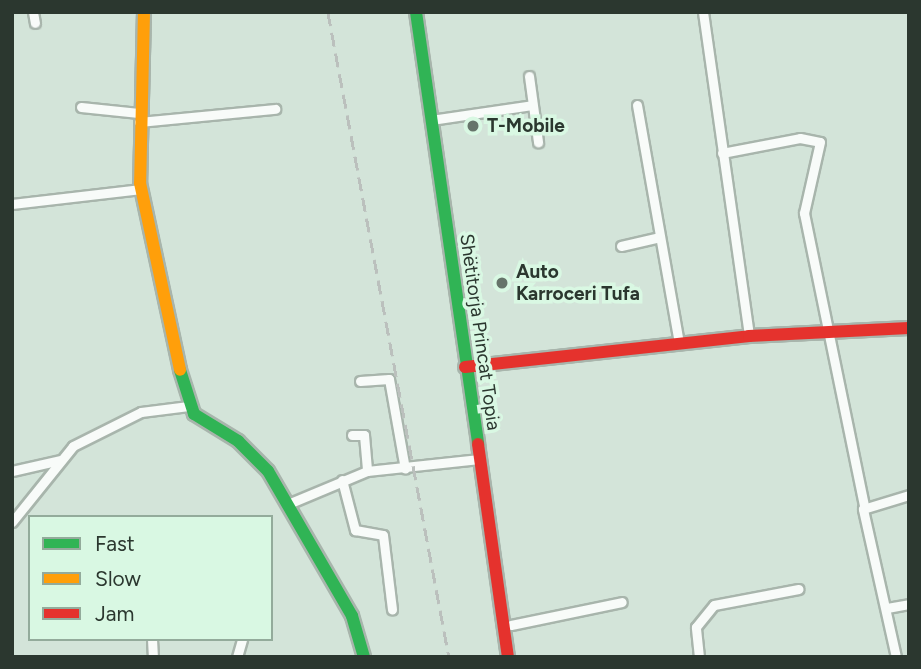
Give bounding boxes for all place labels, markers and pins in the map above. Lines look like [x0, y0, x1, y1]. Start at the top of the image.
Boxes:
place label: T-Mobile [487, 115, 565, 137]
marker: T-Mobile [465, 118, 481, 134]
place label: Auto Karroceri Tufa [516, 261, 640, 305]
marker: Auto Karroceri Tufa [494, 275, 510, 291]

